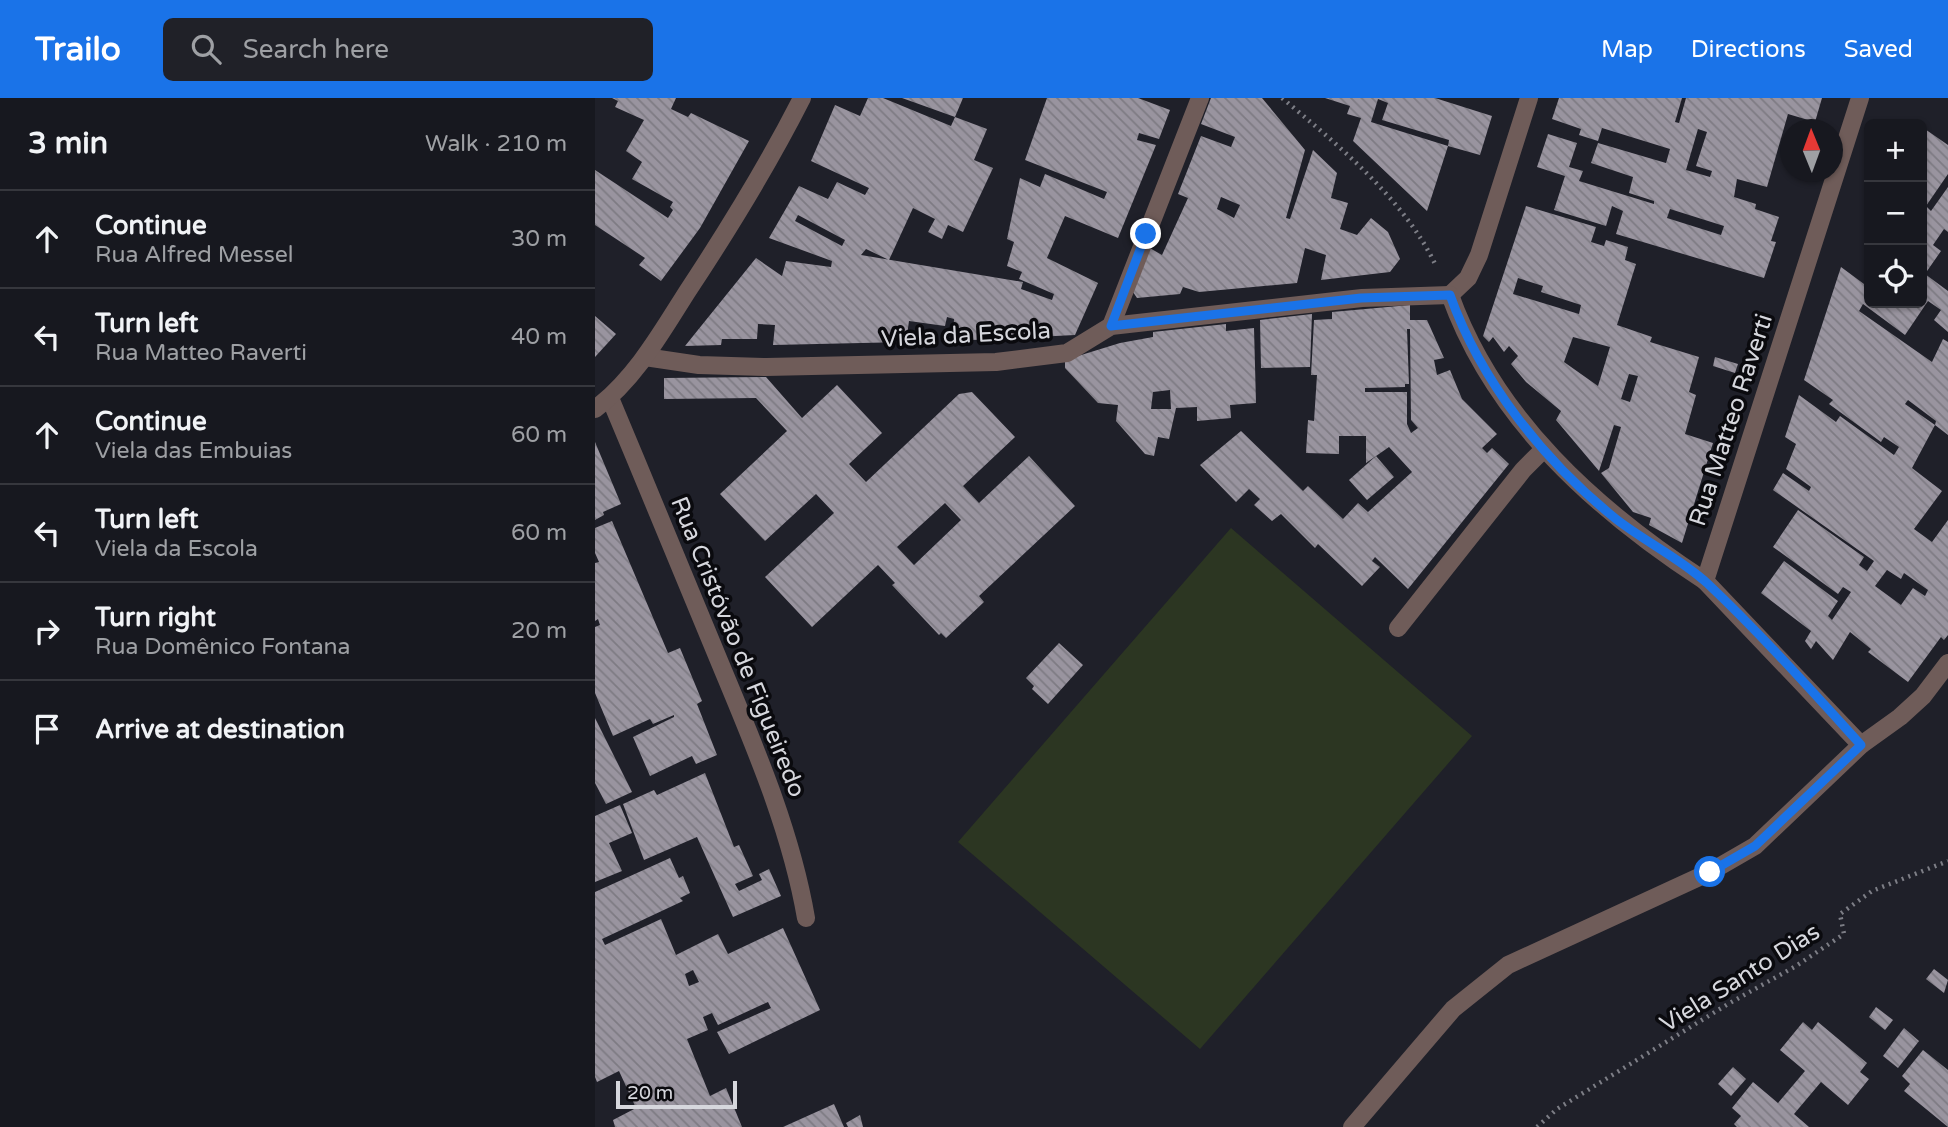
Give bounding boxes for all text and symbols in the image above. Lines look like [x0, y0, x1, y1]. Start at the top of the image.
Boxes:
search box [163, 18, 653, 81]
text: Trailo [35, 30, 121, 69]
icon: search [187, 30, 225, 68]
text: Search here [243, 34, 389, 65]
text: Map [1601, 35, 1653, 64]
text: Directions [1691, 35, 1806, 64]
text: Saved [1844, 35, 1913, 64]
north arrow [1780, 119, 1843, 182]
map controls [1864, 119, 1927, 308]
button: + [1864, 119, 1927, 182]
text: 3 min [28, 125, 108, 162]
text: Walk · 210 m [425, 130, 567, 158]
button: − [1864, 182, 1927, 245]
text: Continue [95, 210, 207, 241]
route end [1130, 218, 1161, 249]
icon: ahead [28, 220, 66, 258]
text: 30 m [511, 225, 567, 253]
text: Rua Alfred Messel [95, 241, 294, 269]
button: locate [1864, 245, 1927, 308]
text: Turn left [95, 308, 198, 339]
street label: Rua Matteo Raverti [1683, 310, 1779, 530]
street label: Viela da Escola [880, 316, 1052, 354]
icon: left [28, 318, 66, 356]
text: 40 m [511, 323, 567, 351]
text: Rua Matteo Raverti [95, 339, 307, 367]
text: Continue [95, 406, 207, 437]
icon: ahead [28, 416, 66, 454]
text: 60 m [511, 421, 567, 449]
text: Viela das Embuias [95, 437, 292, 465]
street label: Rua Cristóvão de Figueiredo [664, 492, 812, 802]
text: Turn left [95, 504, 198, 535]
icon: left [28, 514, 66, 552]
text: 60 m [511, 519, 567, 547]
text: Viela da Escola [95, 535, 258, 563]
text: Turn right [95, 602, 216, 633]
icon: right [28, 612, 66, 650]
text: 20 m [511, 617, 567, 645]
text: Rua Domênico Fontana [95, 633, 351, 661]
icon: arrive [28, 710, 66, 748]
text: Arrive at destination [95, 714, 345, 745]
route start [1694, 856, 1725, 887]
street label: Viela Santo Dias [1655, 917, 1825, 1039]
scale bar [616, 1078, 737, 1110]
text: 20 m [627, 1082, 673, 1104]

